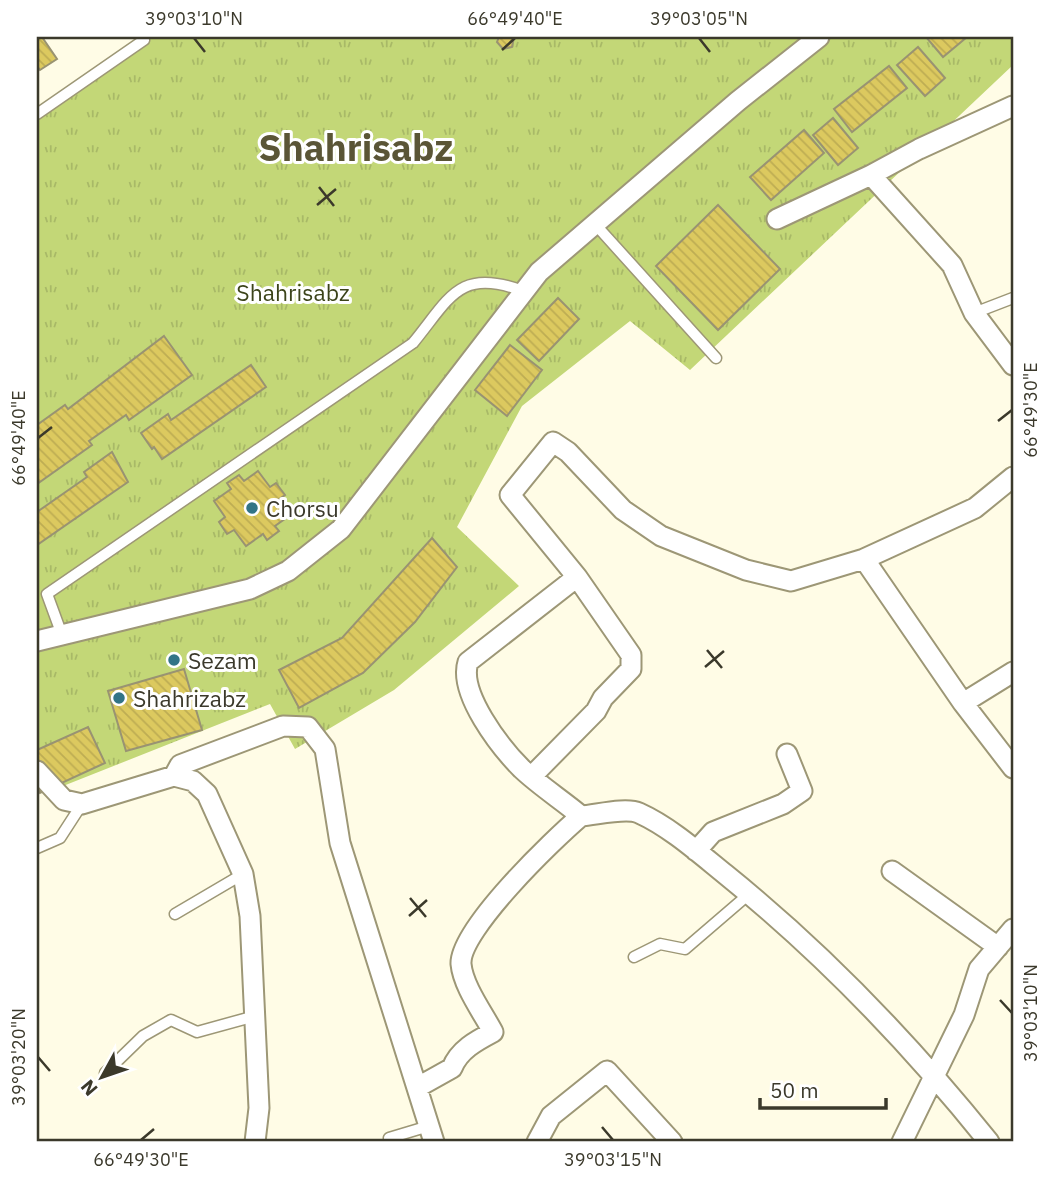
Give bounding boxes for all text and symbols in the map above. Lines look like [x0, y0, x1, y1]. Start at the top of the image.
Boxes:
text: 39°03'10"N [145, 7, 243, 30]
text: 66°49'40"E [467, 7, 563, 30]
text: 39°03'05"N [650, 7, 748, 30]
district label: Shahrisabz [259, 123, 453, 171]
park label: Shahrisabz [236, 277, 350, 307]
text: 66°49'30"E [1019, 362, 1042, 458]
text: 66°49'40"E [7, 390, 30, 486]
place label: Chorsu [266, 493, 339, 523]
marker: Chorsu [244, 500, 260, 516]
place label: Sezam [188, 645, 257, 675]
marker: Sezam [166, 652, 182, 668]
place label: Shahrizabz [133, 683, 246, 713]
marker: Shahrizabz [111, 690, 127, 706]
text: 39°03'10"N [1019, 964, 1042, 1062]
text: 39°03'20"N [7, 1008, 30, 1106]
north arrow [66, 1042, 136, 1112]
scale bar [760, 1067, 886, 1111]
text: N [75, 1075, 103, 1101]
text: 50 m [770, 1076, 819, 1104]
text: 66°49'30"E [93, 1148, 189, 1171]
text: 39°03'15"N [564, 1148, 662, 1171]

